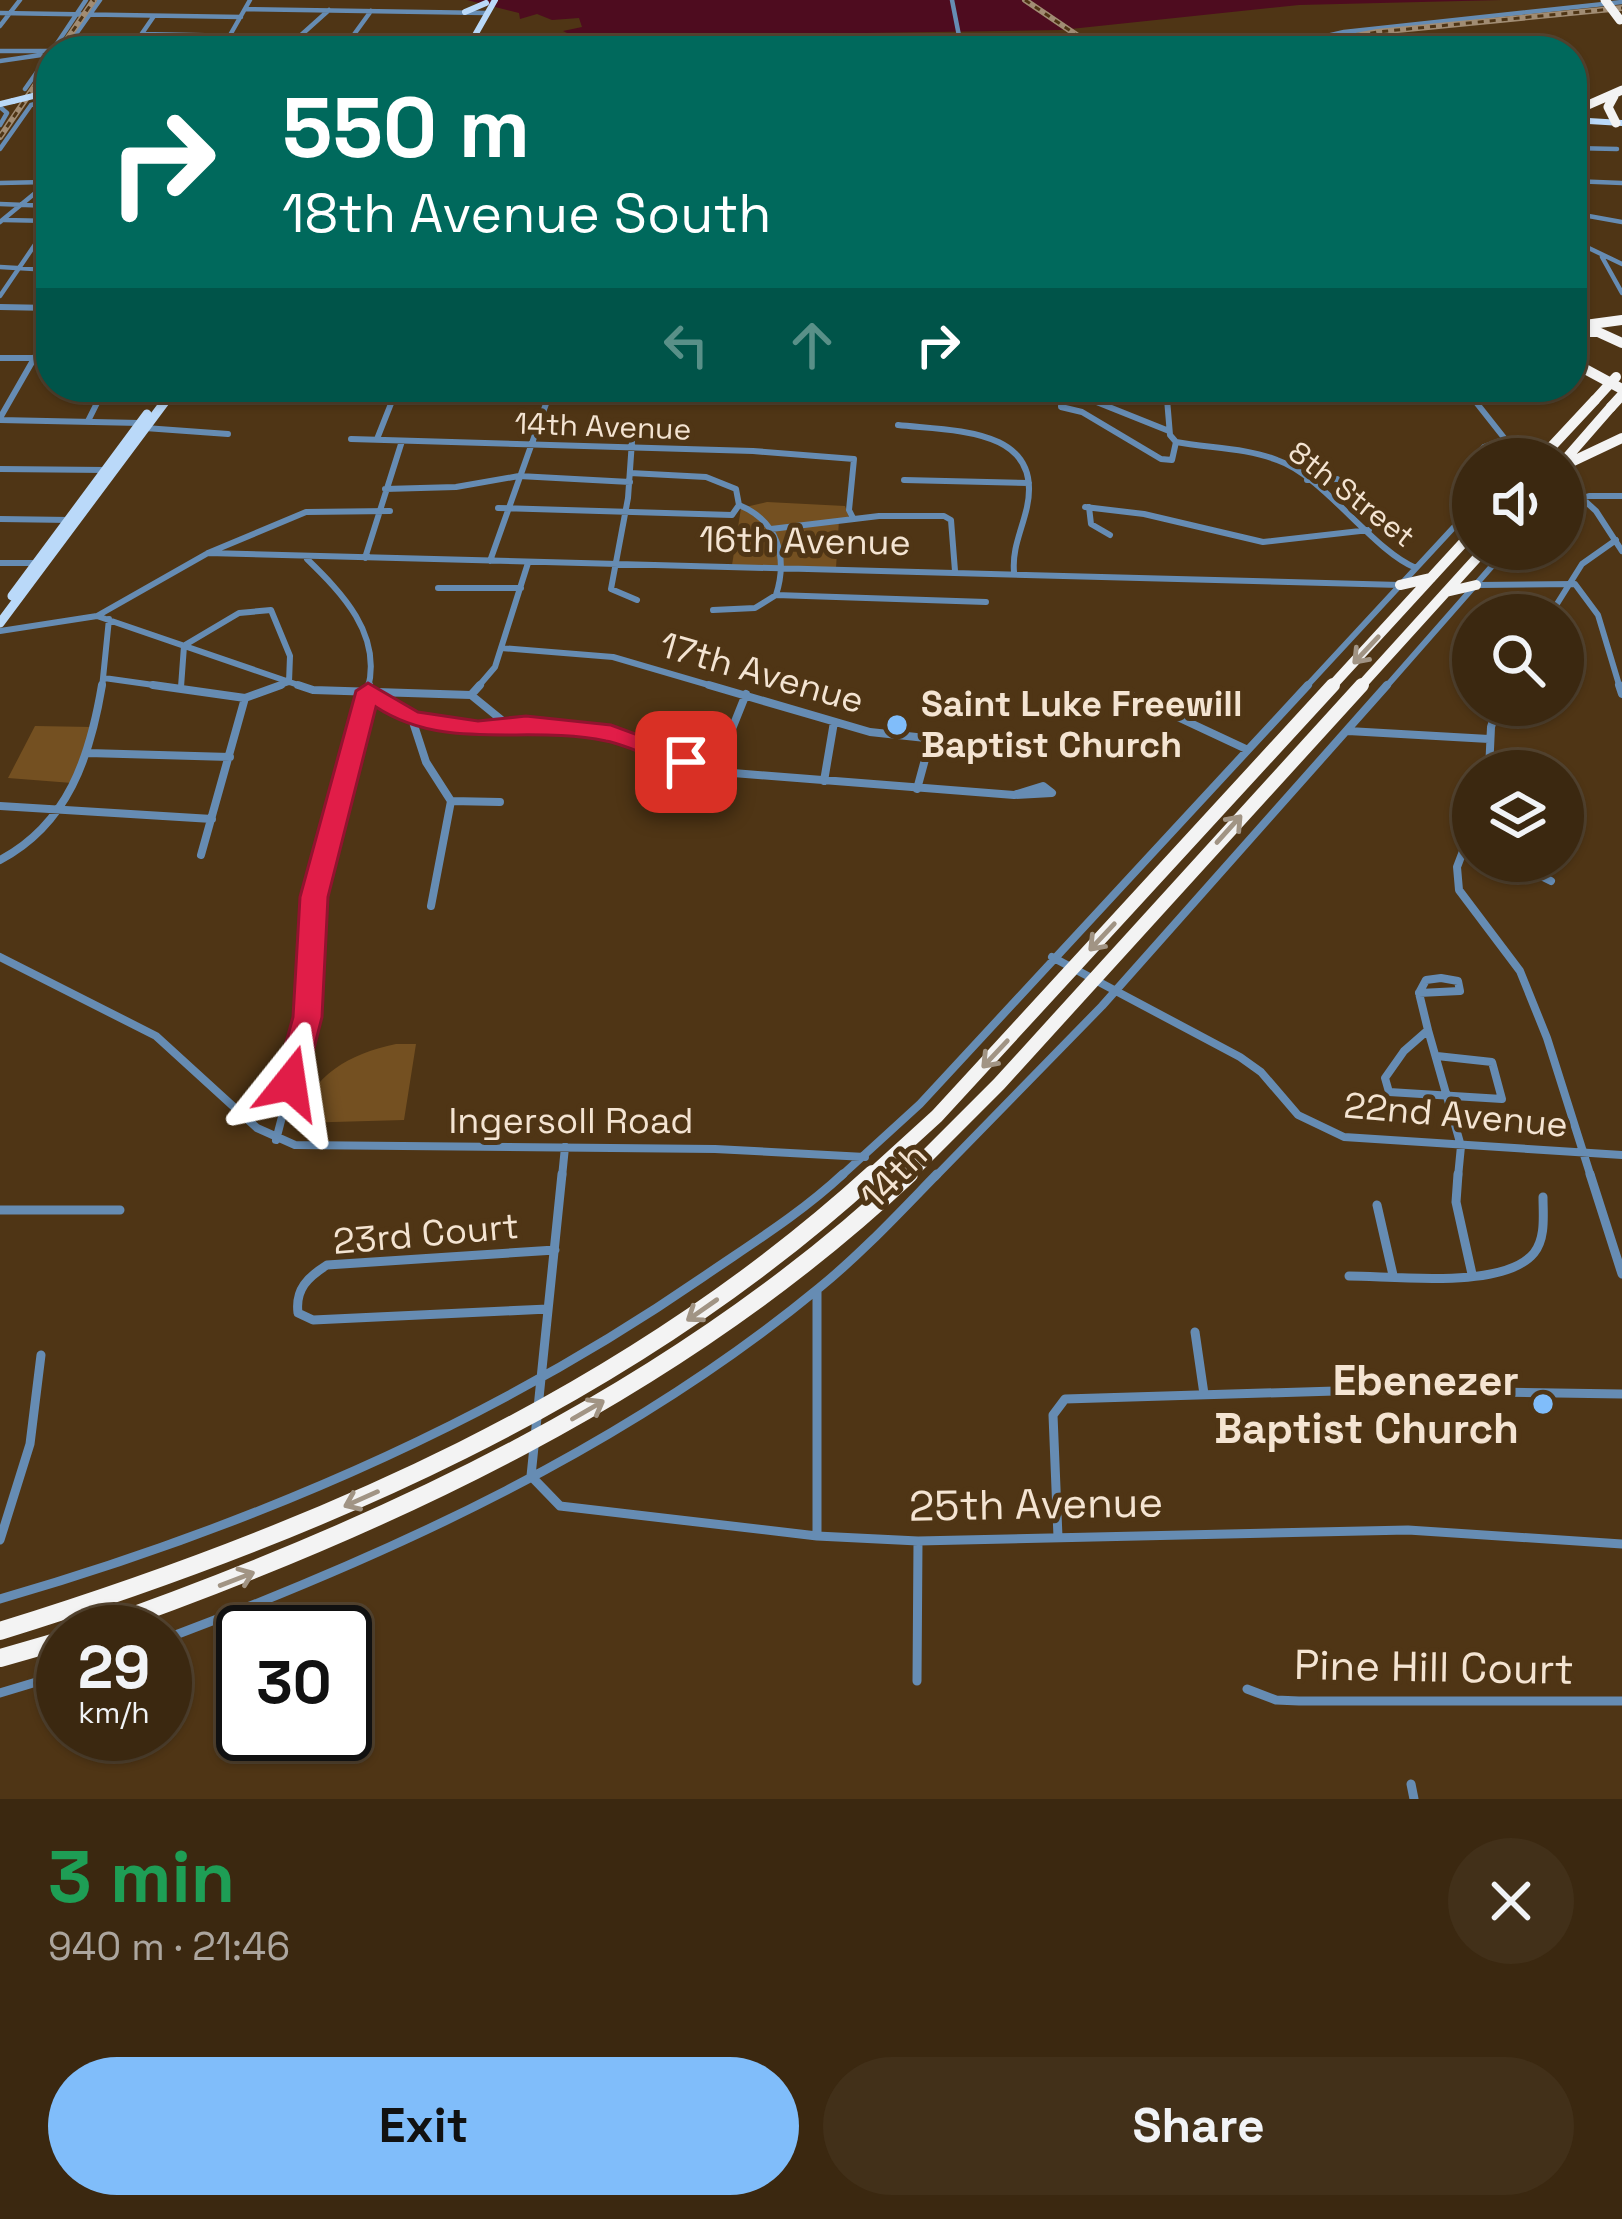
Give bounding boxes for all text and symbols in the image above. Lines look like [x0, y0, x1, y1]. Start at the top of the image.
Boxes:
text: 550 m [282, 74, 530, 182]
icon: right [84, 84, 240, 240]
text: 18th Avenue South [282, 179, 771, 248]
icon: left [653, 312, 719, 378]
icon: ahead [779, 312, 845, 378]
icon: right [905, 312, 971, 378]
street label: 14th Avenue [514, 403, 692, 449]
street label: 8th Street [1281, 432, 1423, 556]
map controls [1452, 438, 1584, 882]
button: sound [1452, 438, 1584, 570]
street label: 16th Avenue [699, 516, 911, 566]
button: search [1452, 594, 1584, 726]
street label: 17th Avenue [655, 622, 869, 724]
one-way arrow [1353, 634, 1380, 664]
place label: Saint Luke Freewill Baptist Church [921, 681, 1243, 768]
pin [635, 711, 737, 813]
marker: Saint Luke Freewill Baptist Church [884, 712, 910, 738]
icon: arrive [653, 729, 719, 795]
button: layers [1452, 750, 1584, 882]
one-way arrow [1215, 814, 1243, 844]
one-way arrow [1089, 922, 1117, 952]
position arrow [227, 1020, 353, 1146]
one-way arrow [981, 1038, 1010, 1068]
street label: 22nd Avenue [1342, 1082, 1570, 1148]
street label: Ingersoll Road [449, 1098, 693, 1144]
street label: 14th [851, 1133, 937, 1219]
street label: 23rd Court [331, 1203, 521, 1265]
one-way arrow [686, 1297, 719, 1322]
place label: Ebenezer Baptist Church [1214, 1354, 1519, 1455]
marker: Ebenezer Baptist Church [1530, 1391, 1556, 1417]
one-way arrow [570, 1398, 605, 1422]
street label: 25th Avenue [908, 1475, 1164, 1533]
one-way arrow [344, 1490, 380, 1512]
one-way arrow [218, 1566, 255, 1588]
speed limit sign: 30 [216, 1605, 372, 1761]
text: 29 [78, 1629, 150, 1706]
street label: Pine Hill Court [1294, 1638, 1574, 1696]
text: km/h [78, 1693, 150, 1732]
text: 3 min [48, 1831, 235, 1923]
button: close [1448, 1838, 1574, 1964]
text: 940 m · 21:46 [48, 1922, 290, 1971]
button: Exit [48, 2057, 799, 2195]
button: Share [823, 2057, 1574, 2195]

